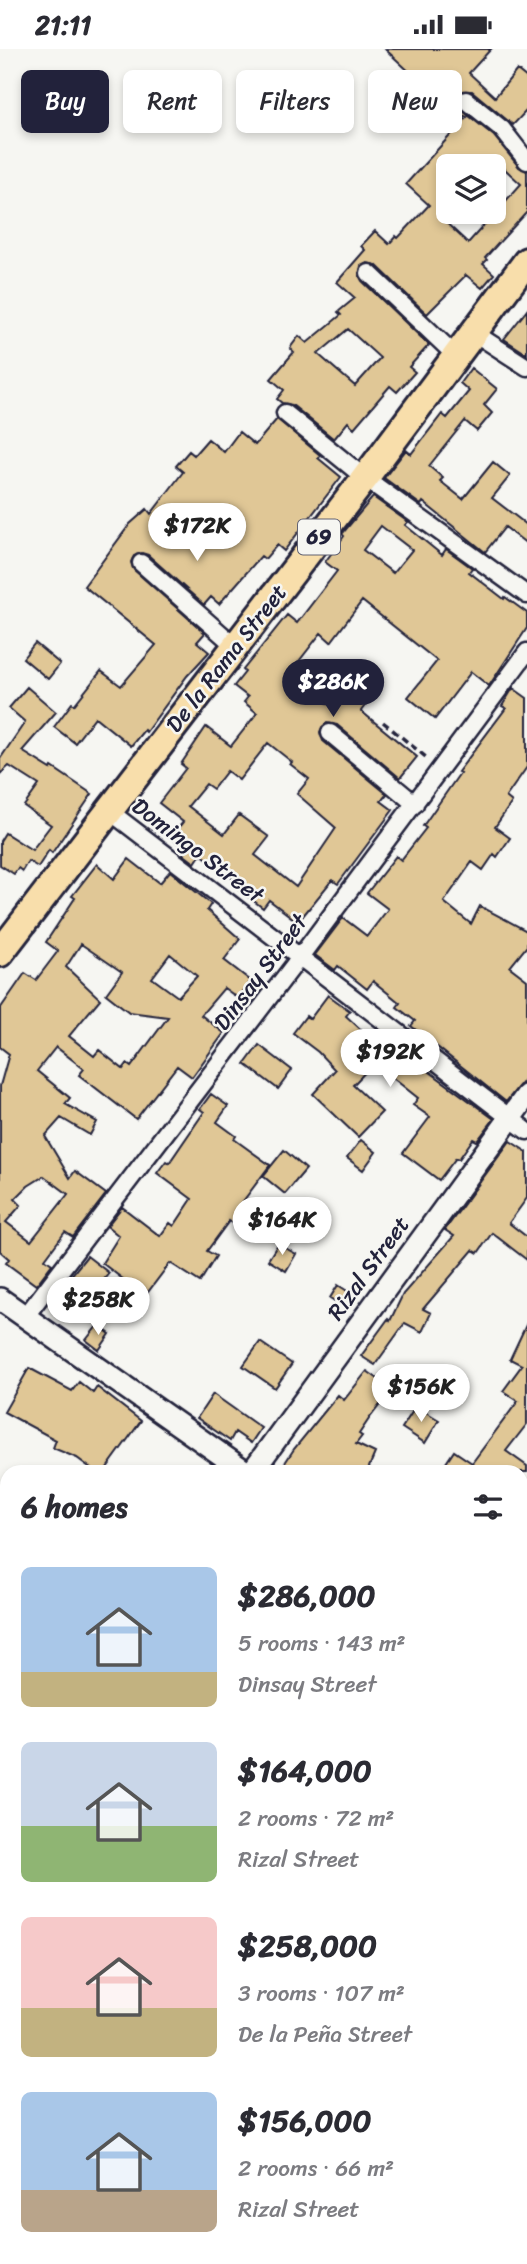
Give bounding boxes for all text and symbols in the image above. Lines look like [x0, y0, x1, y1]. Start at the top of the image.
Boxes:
text: 21:11 [35, 2, 91, 48]
chip: Buy [21, 70, 109, 133]
chip: Rent [123, 70, 222, 133]
chip: Filters [236, 70, 354, 133]
chip: New [368, 70, 462, 133]
map controls [436, 154, 506, 224]
button: layers [436, 154, 506, 224]
pin: $172K [148, 503, 246, 563]
text: $172K [164, 505, 230, 546]
road number: 69 [298, 519, 340, 554]
street label: De la Rama Street [155, 575, 298, 742]
pin: $286K [284, 659, 382, 719]
text: $286K [298, 661, 368, 702]
street label: Domingo Street [122, 787, 274, 915]
street label: Dinsay Street [202, 903, 319, 1040]
pin: $192K [341, 1030, 439, 1089]
text: $192K [357, 1031, 423, 1072]
pin: $164K [233, 1197, 331, 1257]
text: $164K [249, 1199, 315, 1240]
street label: Rizal Street [316, 1207, 421, 1329]
pin: $258K [49, 1277, 147, 1337]
text: $258K [63, 1279, 133, 1320]
pin: $156K [372, 1365, 470, 1424]
text: $156K [388, 1366, 454, 1407]
text: 6 homes [21, 1480, 128, 1534]
icon: filters [469, 1488, 507, 1526]
text: $286,000 [238, 1569, 376, 1623]
icon: home [77, 1595, 161, 1679]
text: 5 rooms · 143 m² [238, 1623, 406, 1664]
text: Dinsay Street [238, 1664, 376, 1705]
text: $164,000 [238, 1744, 372, 1798]
icon: home [77, 1770, 161, 1854]
text: 2 rooms · 72 m² [238, 1798, 394, 1839]
text: Rizal Street [238, 1839, 359, 1880]
text: $258,000 [238, 1919, 377, 1973]
icon: home [77, 1945, 161, 2029]
text: 3 rooms · 107 m² [238, 1973, 405, 2014]
text: De la Peña Street [238, 2014, 412, 2055]
text: $156,000 [238, 2094, 371, 2148]
icon: home [77, 2120, 161, 2204]
text: 2 rooms · 66 m² [238, 2148, 394, 2189]
text: Rizal Street [238, 2189, 359, 2230]

